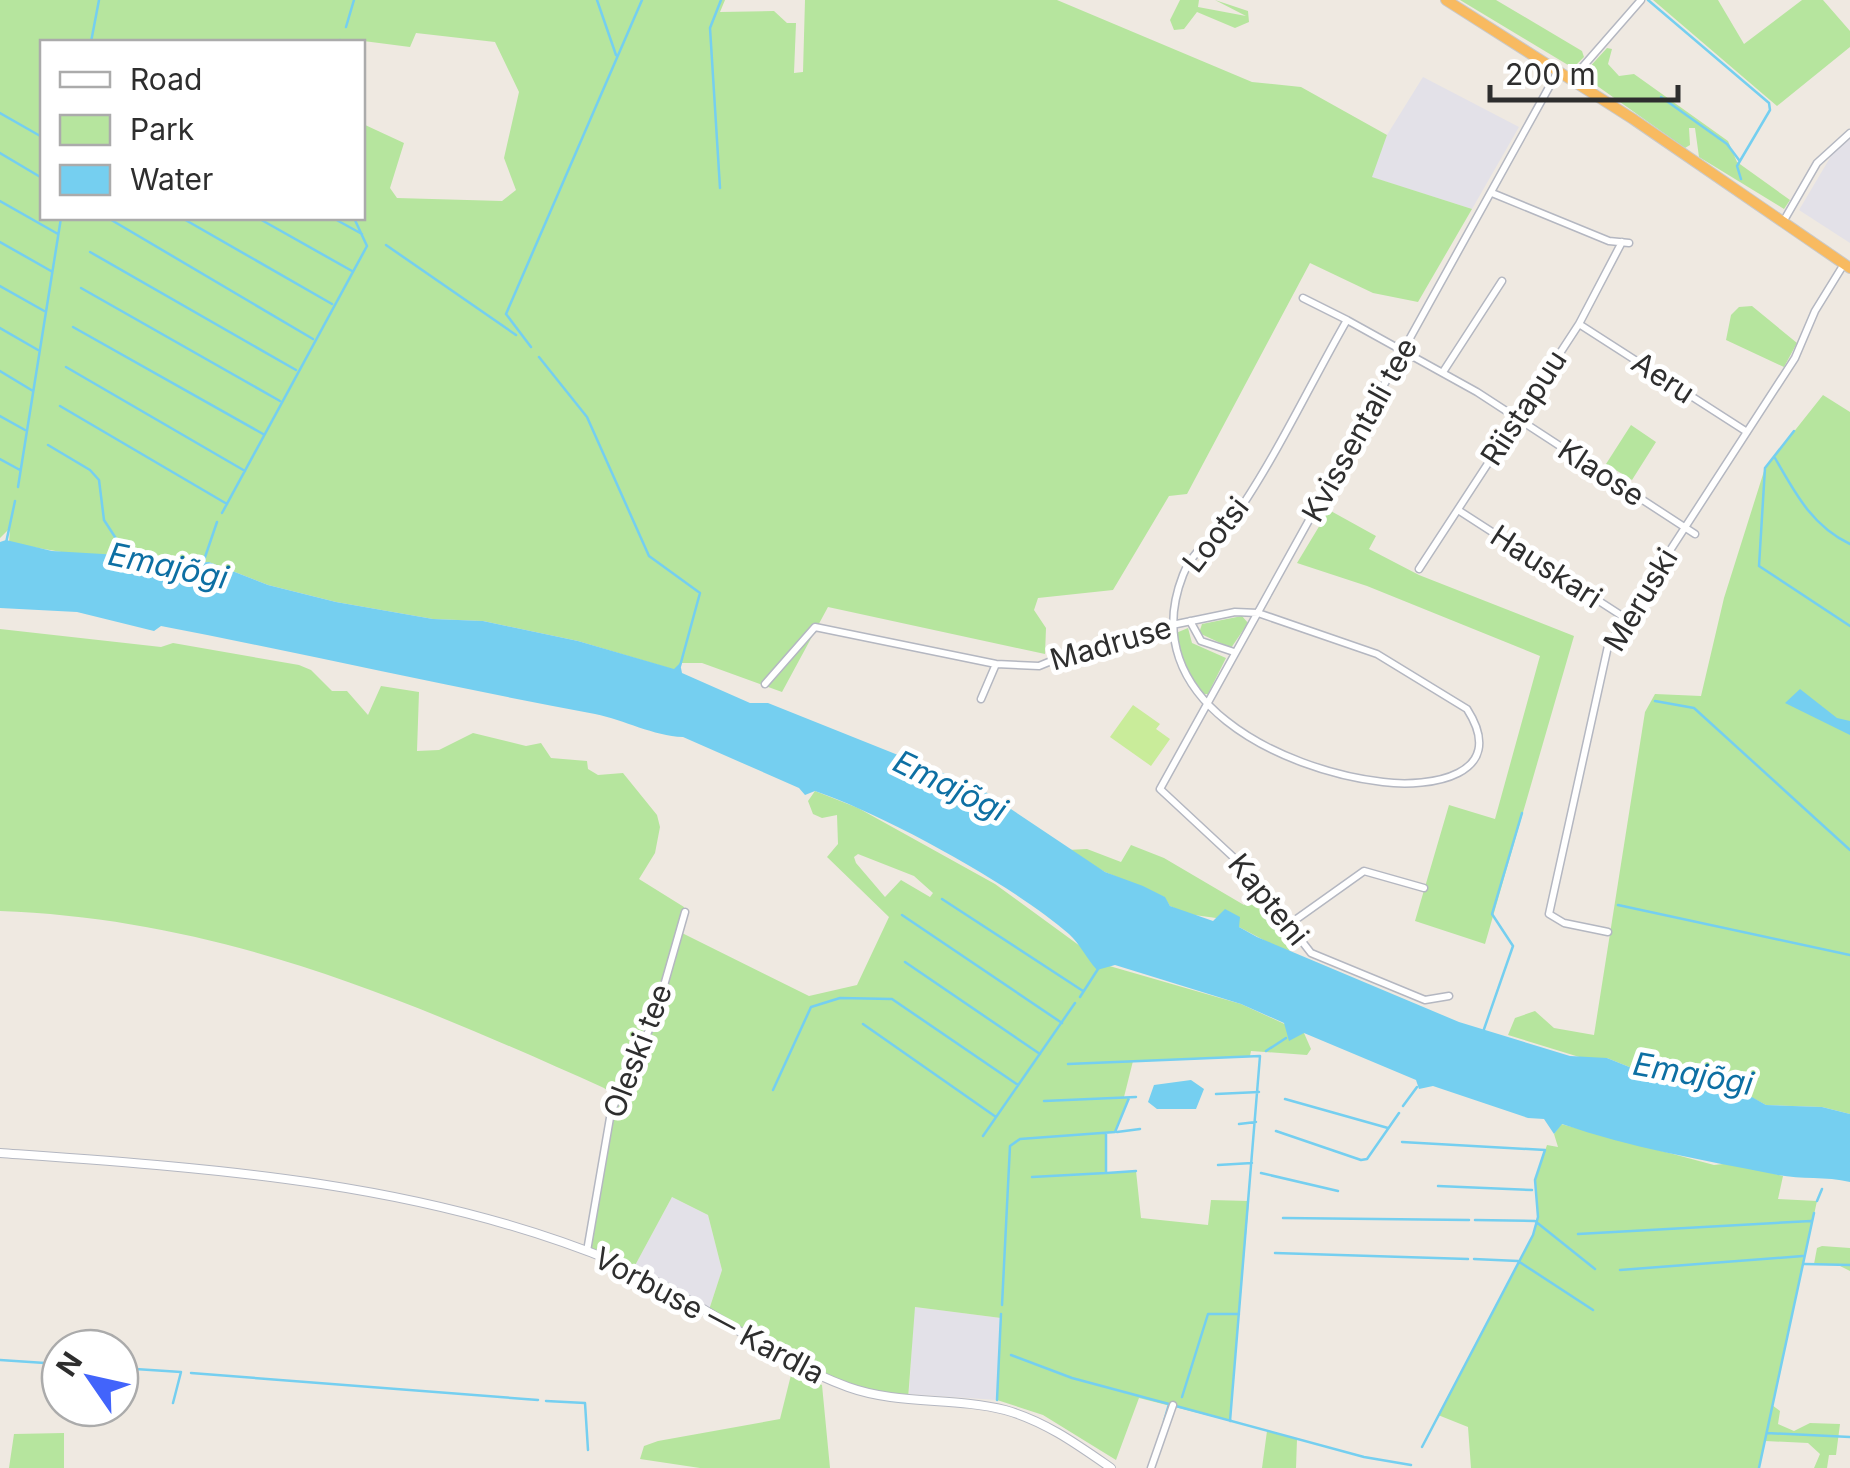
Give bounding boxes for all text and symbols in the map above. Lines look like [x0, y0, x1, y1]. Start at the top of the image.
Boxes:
legend [40, 40, 365, 220]
scale bar [1490, 40, 1678, 102]
text: 200 m [1505, 56, 1596, 92]
text: Road [130, 61, 202, 97]
text: Park [130, 111, 195, 147]
text: Water [130, 161, 213, 197]
street label: Kvissentali tee [1294, 331, 1424, 528]
street label: Riistapuu [1473, 343, 1574, 472]
street label: Aeru [1626, 344, 1702, 411]
street label: Klaose [1552, 431, 1651, 513]
street label: Lootsi [1175, 490, 1256, 579]
street label: Hauskari [1484, 517, 1609, 615]
water label: Emajõgi [105, 534, 233, 597]
street label: Meruski [1596, 542, 1685, 657]
street label: Madruse [1046, 609, 1176, 678]
water label: Emajõgi [887, 741, 1014, 830]
street label: Kapteni [1221, 846, 1317, 952]
street label: Oleski tee [595, 979, 679, 1123]
water label: Emajõgi [1630, 1044, 1757, 1103]
street label: Vorbuse — Kardla [588, 1239, 831, 1391]
north arrow [40, 1328, 140, 1428]
text: N [49, 1346, 89, 1382]

